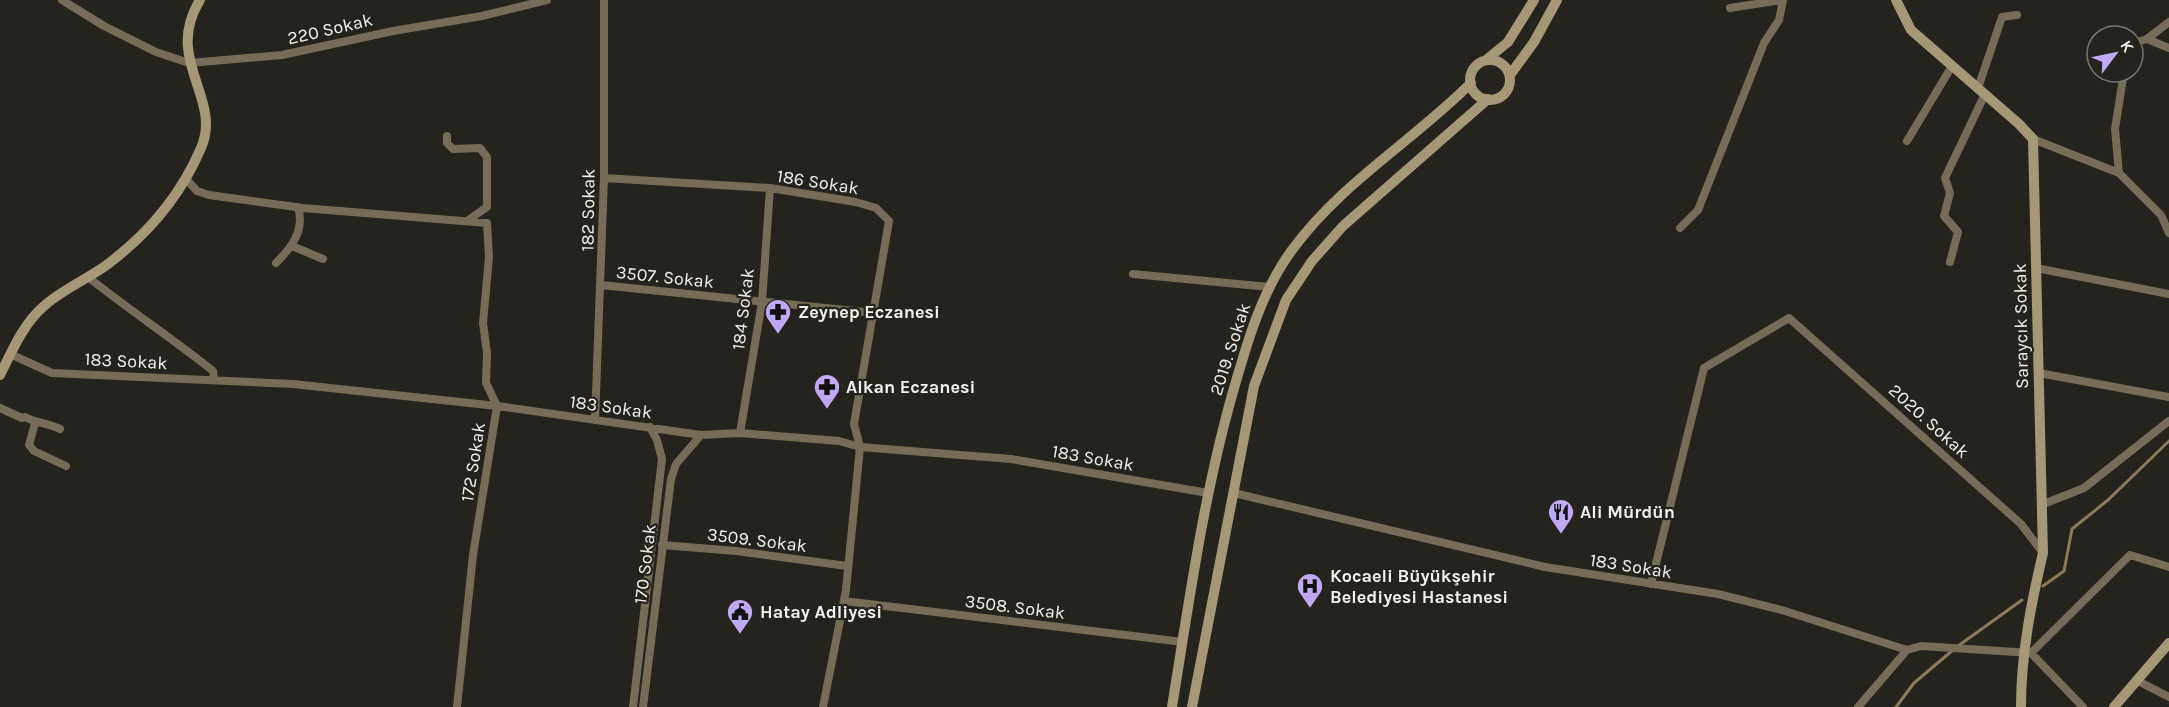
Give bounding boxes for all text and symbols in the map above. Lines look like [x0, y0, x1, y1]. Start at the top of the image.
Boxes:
street label: 220 Sokak [285, 9, 375, 49]
north arrow [2085, 24, 2145, 84]
text: K [2116, 37, 2138, 56]
street label: 186 Sokak [776, 165, 860, 199]
street label: 182 Sokak [576, 168, 600, 252]
street label: 3507. Sokak [615, 261, 715, 293]
street label: Saraycık Sokak [2009, 263, 2033, 389]
street label: 184 Sokak [727, 267, 759, 351]
pharmacy icon: Zeynep Eczanesi [763, 297, 793, 335]
street label: 2019. Sokak [1205, 300, 1255, 398]
place label: Zeynep Eczanesi [798, 301, 940, 323]
street label: 183 Sokak [84, 348, 168, 374]
pharmacy icon: Alkan Eczanesi [812, 372, 842, 410]
place label: Alkan Eczanesi [846, 376, 975, 398]
street label: 2020. Sokak [1884, 379, 1974, 463]
street label: 183 Sokak [568, 390, 654, 424]
street label: 172 Sokak [456, 421, 490, 503]
street label: 183 Sokak [1050, 440, 1136, 476]
restaurant icon: Ali Mürdün [1546, 497, 1576, 535]
place label: Ali Mürdün [1580, 501, 1675, 523]
street label: 170 Sokak [629, 523, 661, 605]
street label: 3509. Sokak [706, 523, 808, 557]
street label: 183 Sokak [1588, 549, 1674, 583]
place label: Kocaeli Büyükşehir Belediyesi Hastanesi [1330, 565, 1508, 608]
hospital icon: Kocaeli Büyükşehir Belediyesi Hastanesi [1295, 571, 1325, 609]
street label: 3508. Sokak [964, 590, 1066, 624]
public building icon: Hatay Adliyesi [725, 597, 755, 635]
place label: Hatay Adliyesi [760, 601, 882, 623]

